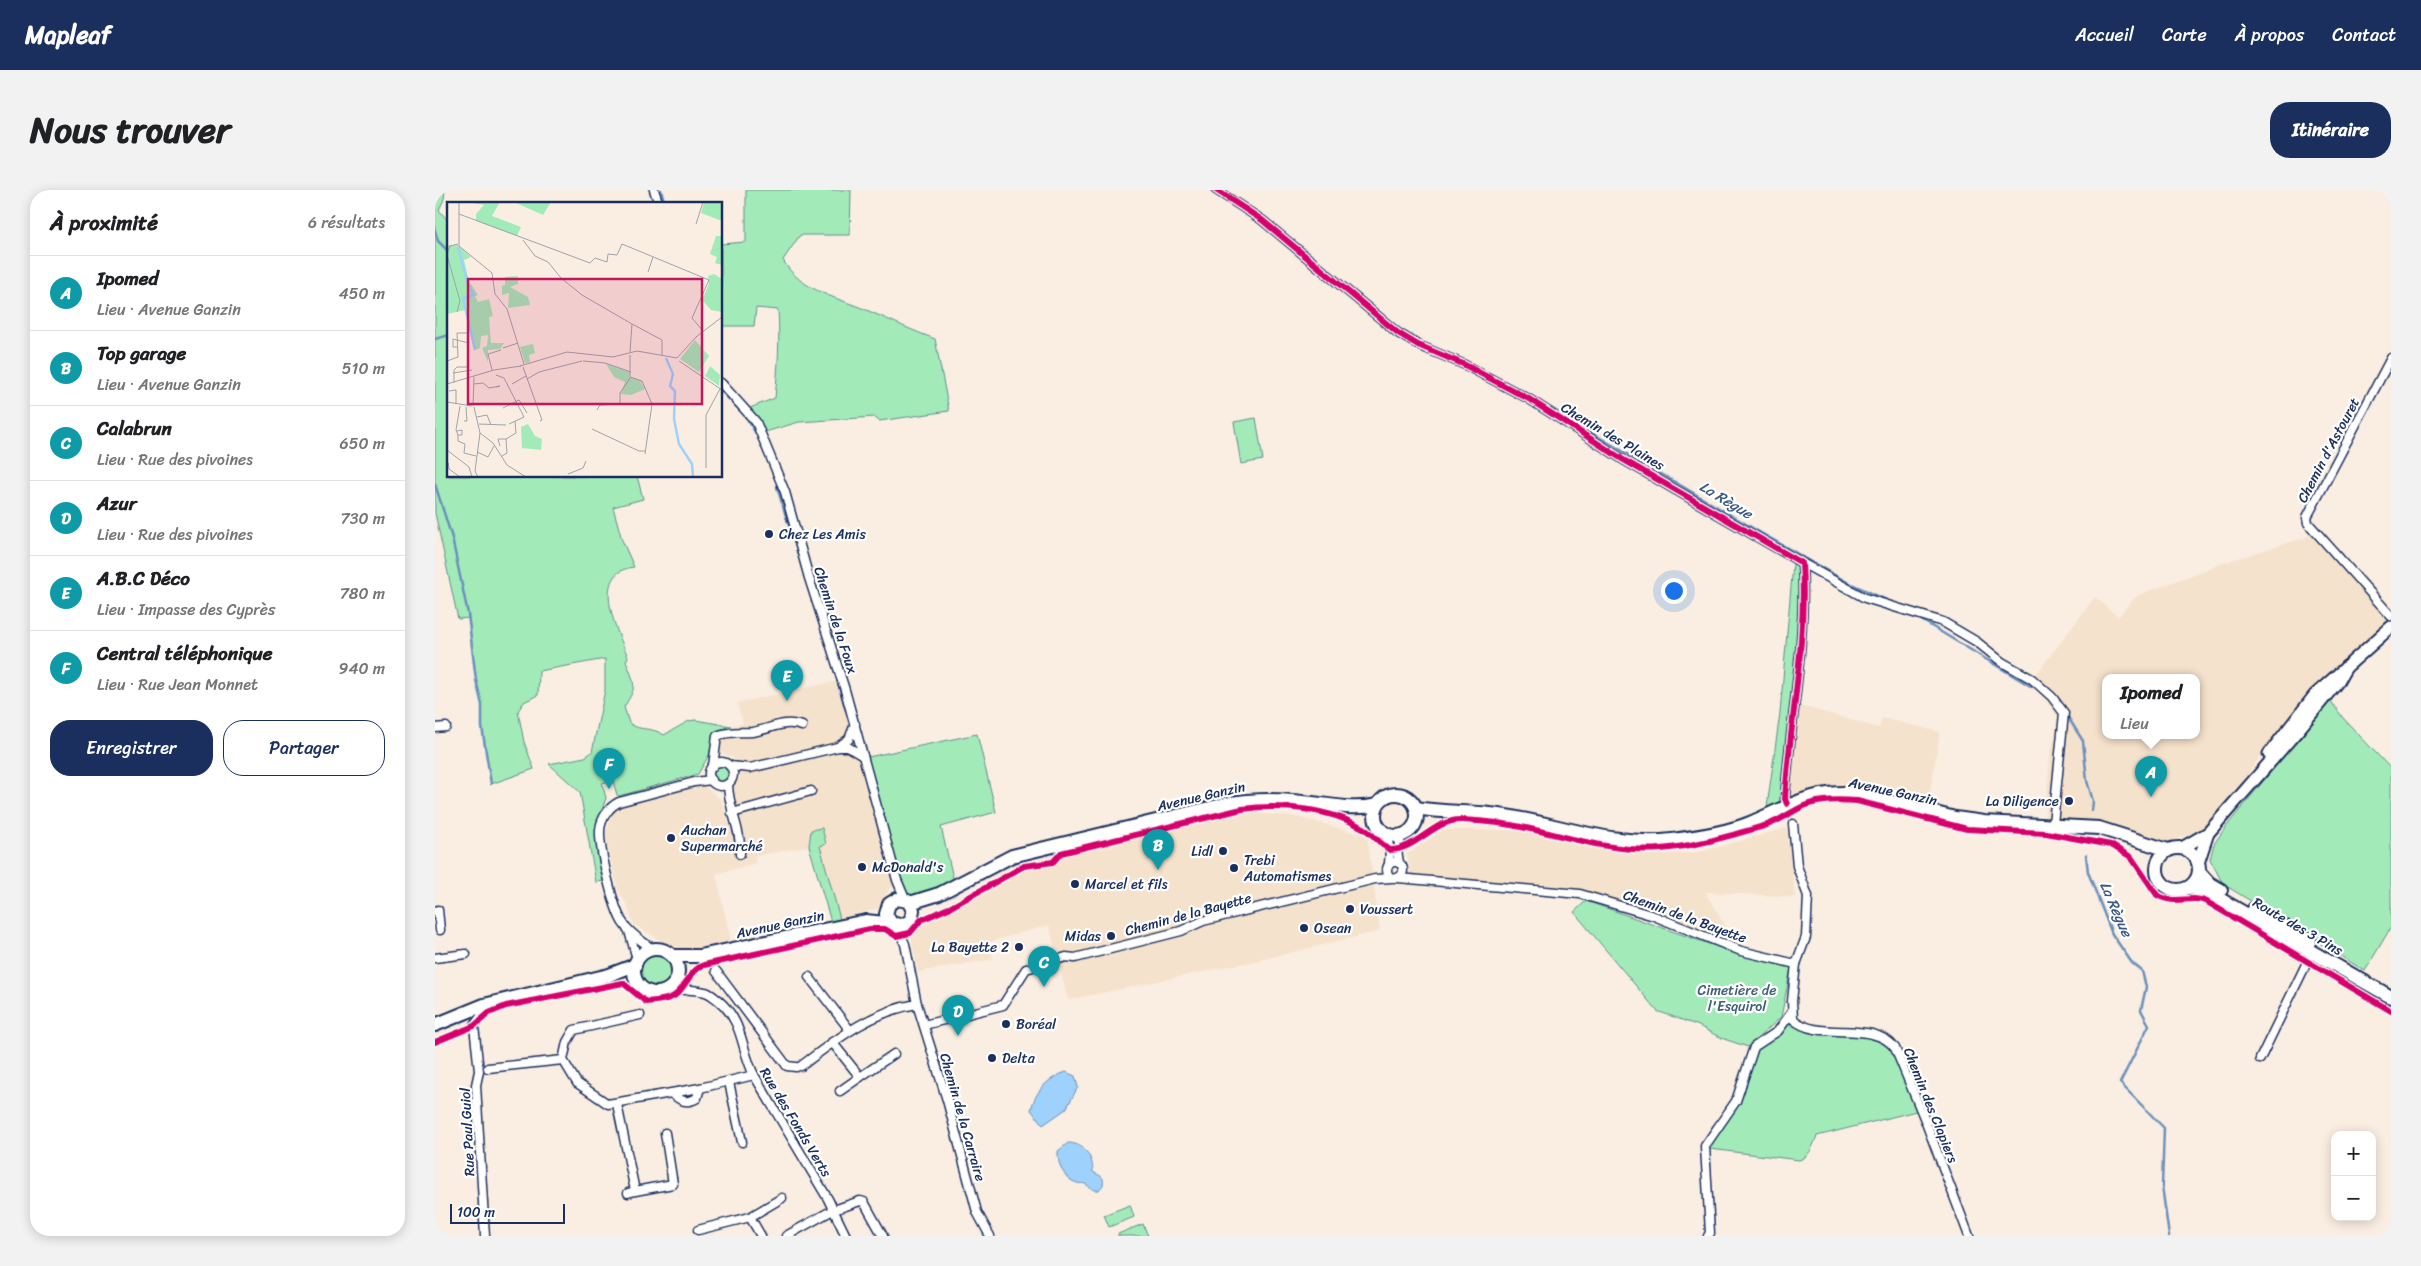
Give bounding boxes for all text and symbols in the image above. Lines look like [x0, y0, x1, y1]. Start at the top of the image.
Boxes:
text: Mapleaf [25, 14, 111, 56]
text: Accueil [2075, 19, 2134, 51]
text: Carte [2162, 19, 2207, 51]
text: À propos [2235, 19, 2304, 51]
text: Contact [2332, 19, 2396, 51]
text: Nous trouver [30, 99, 230, 161]
button: Itinéraire [2270, 102, 2391, 158]
inset map [447, 202, 723, 478]
text: À proximité [50, 204, 158, 242]
text: 6 résultats [308, 208, 385, 237]
text: Ipomed [97, 262, 159, 295]
text: A [61, 279, 71, 308]
text: 450 m [339, 279, 385, 308]
text: Lieu · Avenue Ganzin [97, 295, 241, 324]
text: Top garage [97, 337, 186, 370]
text: B [61, 354, 71, 383]
text: 510 m [342, 354, 385, 383]
text: Lieu · Avenue Ganzin [97, 370, 241, 399]
street label: Chemin d'Astouret [2290, 393, 2367, 507]
street label: Chemin des Plaines [1556, 395, 1670, 478]
text: Calabrun [97, 412, 172, 445]
text: C [61, 429, 71, 458]
text: 650 m [340, 429, 385, 458]
text: Lieu · Rue des pivoines [97, 445, 253, 474]
water label: La Règue [1694, 474, 1759, 527]
text: Azur [97, 487, 136, 520]
text: D [61, 504, 71, 533]
text: 730 m [341, 504, 385, 533]
text: Lieu · Rue des pivoines [97, 520, 253, 549]
place label: Chez Les Amis [779, 522, 866, 547]
marker: Chez Les Amis [763, 528, 775, 540]
text: A.B.C Déco [97, 562, 190, 595]
street label: Chemin de la Foux [806, 564, 865, 678]
your location [1661, 578, 1687, 604]
text: E [62, 579, 70, 608]
text: 780 m [340, 579, 385, 608]
text: Lieu · Impasse des Cyprès [97, 595, 275, 624]
text: Central téléphonique [97, 637, 273, 670]
text: F [62, 654, 70, 683]
text: 940 m [339, 654, 385, 683]
pin: E [771, 660, 803, 701]
text: Lieu · Rue Jean Monnet [97, 670, 258, 699]
popup [2102, 674, 2200, 739]
text: Ipomed [2120, 676, 2182, 709]
text: Lieu [2120, 709, 2149, 738]
button: Enregistrer [50, 720, 213, 776]
button: Partager [223, 720, 385, 776]
pin: F [593, 748, 625, 789]
pin: A [2135, 756, 2167, 797]
street label: Avenue Ganzin [1845, 770, 1940, 813]
street label: Avenue Ganzin [1154, 774, 1248, 819]
place label: La Diligence [1986, 789, 2059, 814]
marker: La Diligence [2063, 795, 2075, 807]
place label: Auchan Supermarché [680, 818, 763, 859]
pin: B [1142, 829, 1174, 870]
marker: Auchan Supermarché [665, 832, 677, 844]
place label: Lidl [1191, 839, 1214, 864]
marker: Lidl [1217, 845, 1229, 857]
place label: Trebi Automatismes [1243, 848, 1332, 889]
place label: McDonald's [872, 855, 944, 880]
marker: McDonald's [856, 861, 868, 873]
marker: Trebi Automatismes [1228, 862, 1240, 874]
place label: Marcel et fils [1085, 872, 1168, 897]
water label: La Règue [2092, 877, 2140, 942]
marker: Marcel et fils [1069, 878, 1081, 890]
street label: Chemin de la Bayette [1619, 882, 1750, 950]
street label: Chemin de la Bayette [1122, 886, 1254, 943]
street label: Route des 3 Pins [2248, 890, 2348, 963]
place label: Voussert [1360, 897, 1413, 922]
street label: Avenue Ganzin [733, 903, 827, 946]
marker: Voussert [1344, 903, 1356, 915]
place label: Osean [1314, 916, 1352, 941]
marker: Osean [1298, 922, 1310, 934]
place label: Midas [1065, 924, 1102, 949]
marker: Midas [1105, 930, 1117, 942]
place label: La Bayette 2 [931, 935, 1009, 960]
marker: La Bayette 2 [1013, 941, 1025, 953]
pin: C [1028, 946, 1060, 987]
park label: Cimetière de l'Esquirol [1698, 978, 1776, 1019]
pin: D [942, 995, 974, 1036]
place label: Boréal [1016, 1012, 1057, 1037]
marker: Boréal [1000, 1018, 1012, 1030]
street label: Chemin des Clapiers [1896, 1044, 1965, 1167]
place label: Delta [1002, 1046, 1036, 1071]
street label: Chemin de la Carraire [932, 1050, 993, 1184]
marker: Delta [986, 1052, 998, 1064]
street label: Rue des Fonds Verts [753, 1062, 839, 1183]
street label: Rue Paul Guiol [453, 1086, 482, 1177]
map controls [2331, 1131, 2376, 1221]
button: + [2331, 1131, 2376, 1176]
button: − [2331, 1176, 2376, 1221]
text: 100 m [457, 1200, 495, 1225]
scale bar [450, 1201, 565, 1224]

